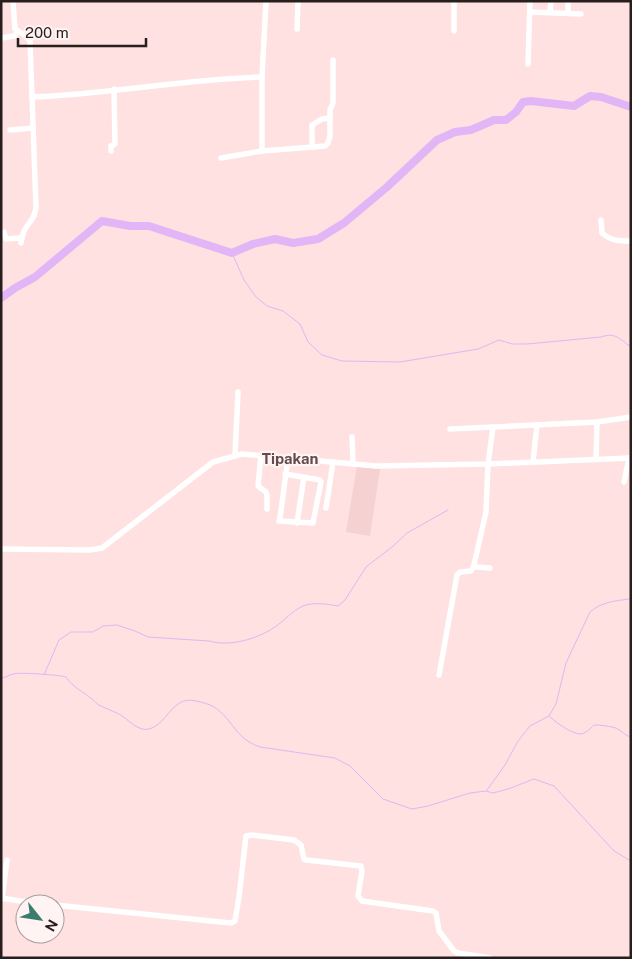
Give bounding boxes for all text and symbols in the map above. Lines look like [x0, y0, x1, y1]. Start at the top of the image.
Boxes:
scale bar [18, 15, 145, 47]
text: 200 m [25, 24, 69, 41]
district label: Tipakan [262, 450, 318, 467]
north arrow [15, 894, 65, 944]
text: N [42, 917, 61, 934]

